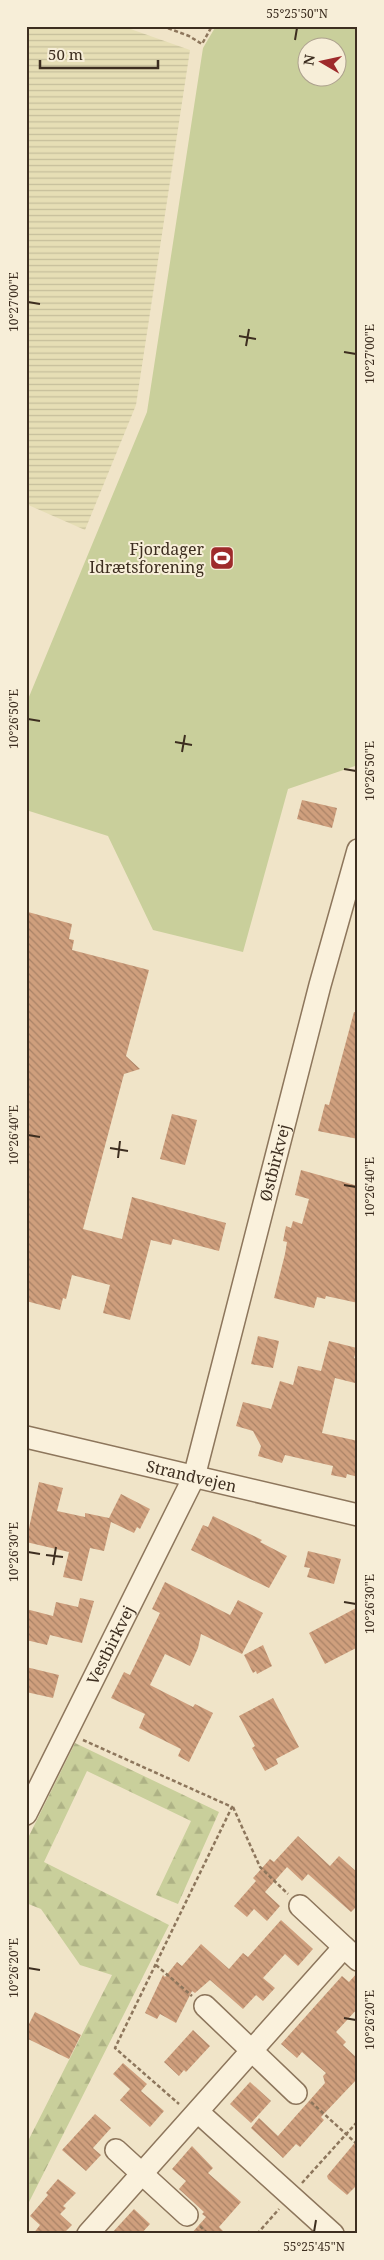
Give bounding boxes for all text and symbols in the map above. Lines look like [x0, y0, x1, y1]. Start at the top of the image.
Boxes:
text: 55°25'50"N [266, 5, 328, 22]
scale bar [40, 38, 158, 70]
north arrow [296, 38, 346, 88]
text: 50 m [48, 44, 83, 64]
text: N [298, 53, 319, 67]
text: 10°27'00"E [5, 272, 22, 332]
text: 10°27'00"E [361, 324, 378, 384]
place label: Fjordager Idrætsforening [89, 538, 204, 578]
sports icon: Fjordager Idrætsforening [209, 545, 235, 571]
text: 10°26'50"E [5, 689, 22, 749]
text: 10°26'50"E [361, 741, 378, 801]
text: 10°26'40"E [5, 1105, 22, 1165]
street label: Østbirkvej [254, 1122, 295, 1204]
text: 10°26'40"E [361, 1157, 378, 1217]
street label: Strandvejen [144, 1455, 239, 1497]
text: 10°26'30"E [5, 1522, 22, 1582]
text: 10°26'30"E [361, 1574, 378, 1634]
street label: Vestbirkvej [81, 1602, 139, 1688]
text: 10°26'20"E [5, 1938, 22, 1998]
text: 10°26'20"E [361, 1990, 378, 2050]
text: 55°25'45"N [283, 2238, 345, 2255]

